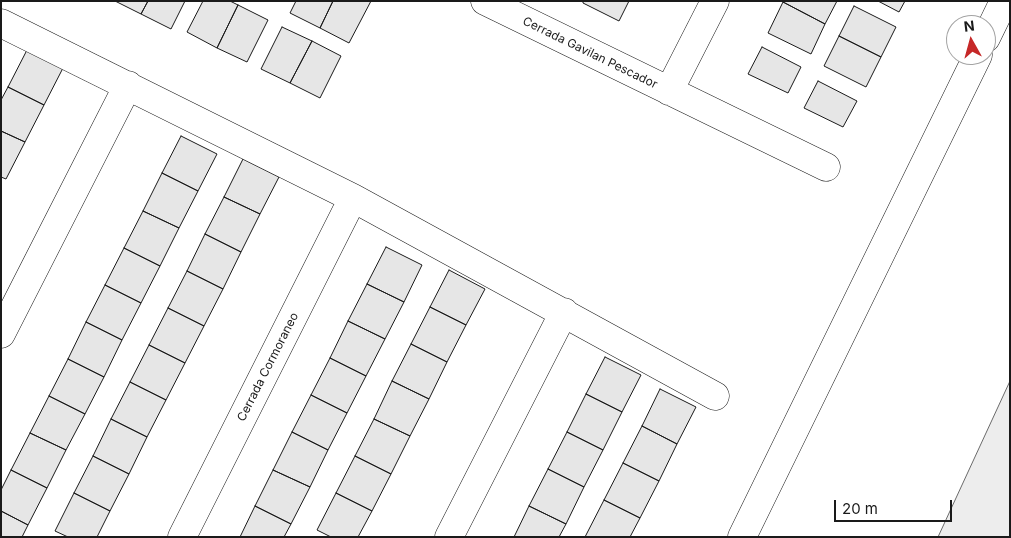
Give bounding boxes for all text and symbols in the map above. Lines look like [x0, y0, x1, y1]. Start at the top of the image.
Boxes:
street label: Cerrada Gavilan Pescador [520, 14, 660, 92]
north arrow [946, 15, 996, 65]
text: N [963, 17, 976, 35]
street label: Cerrada Cormoraneo [234, 310, 302, 424]
scale bar [836, 490, 954, 522]
text: 20 m [842, 499, 878, 518]

